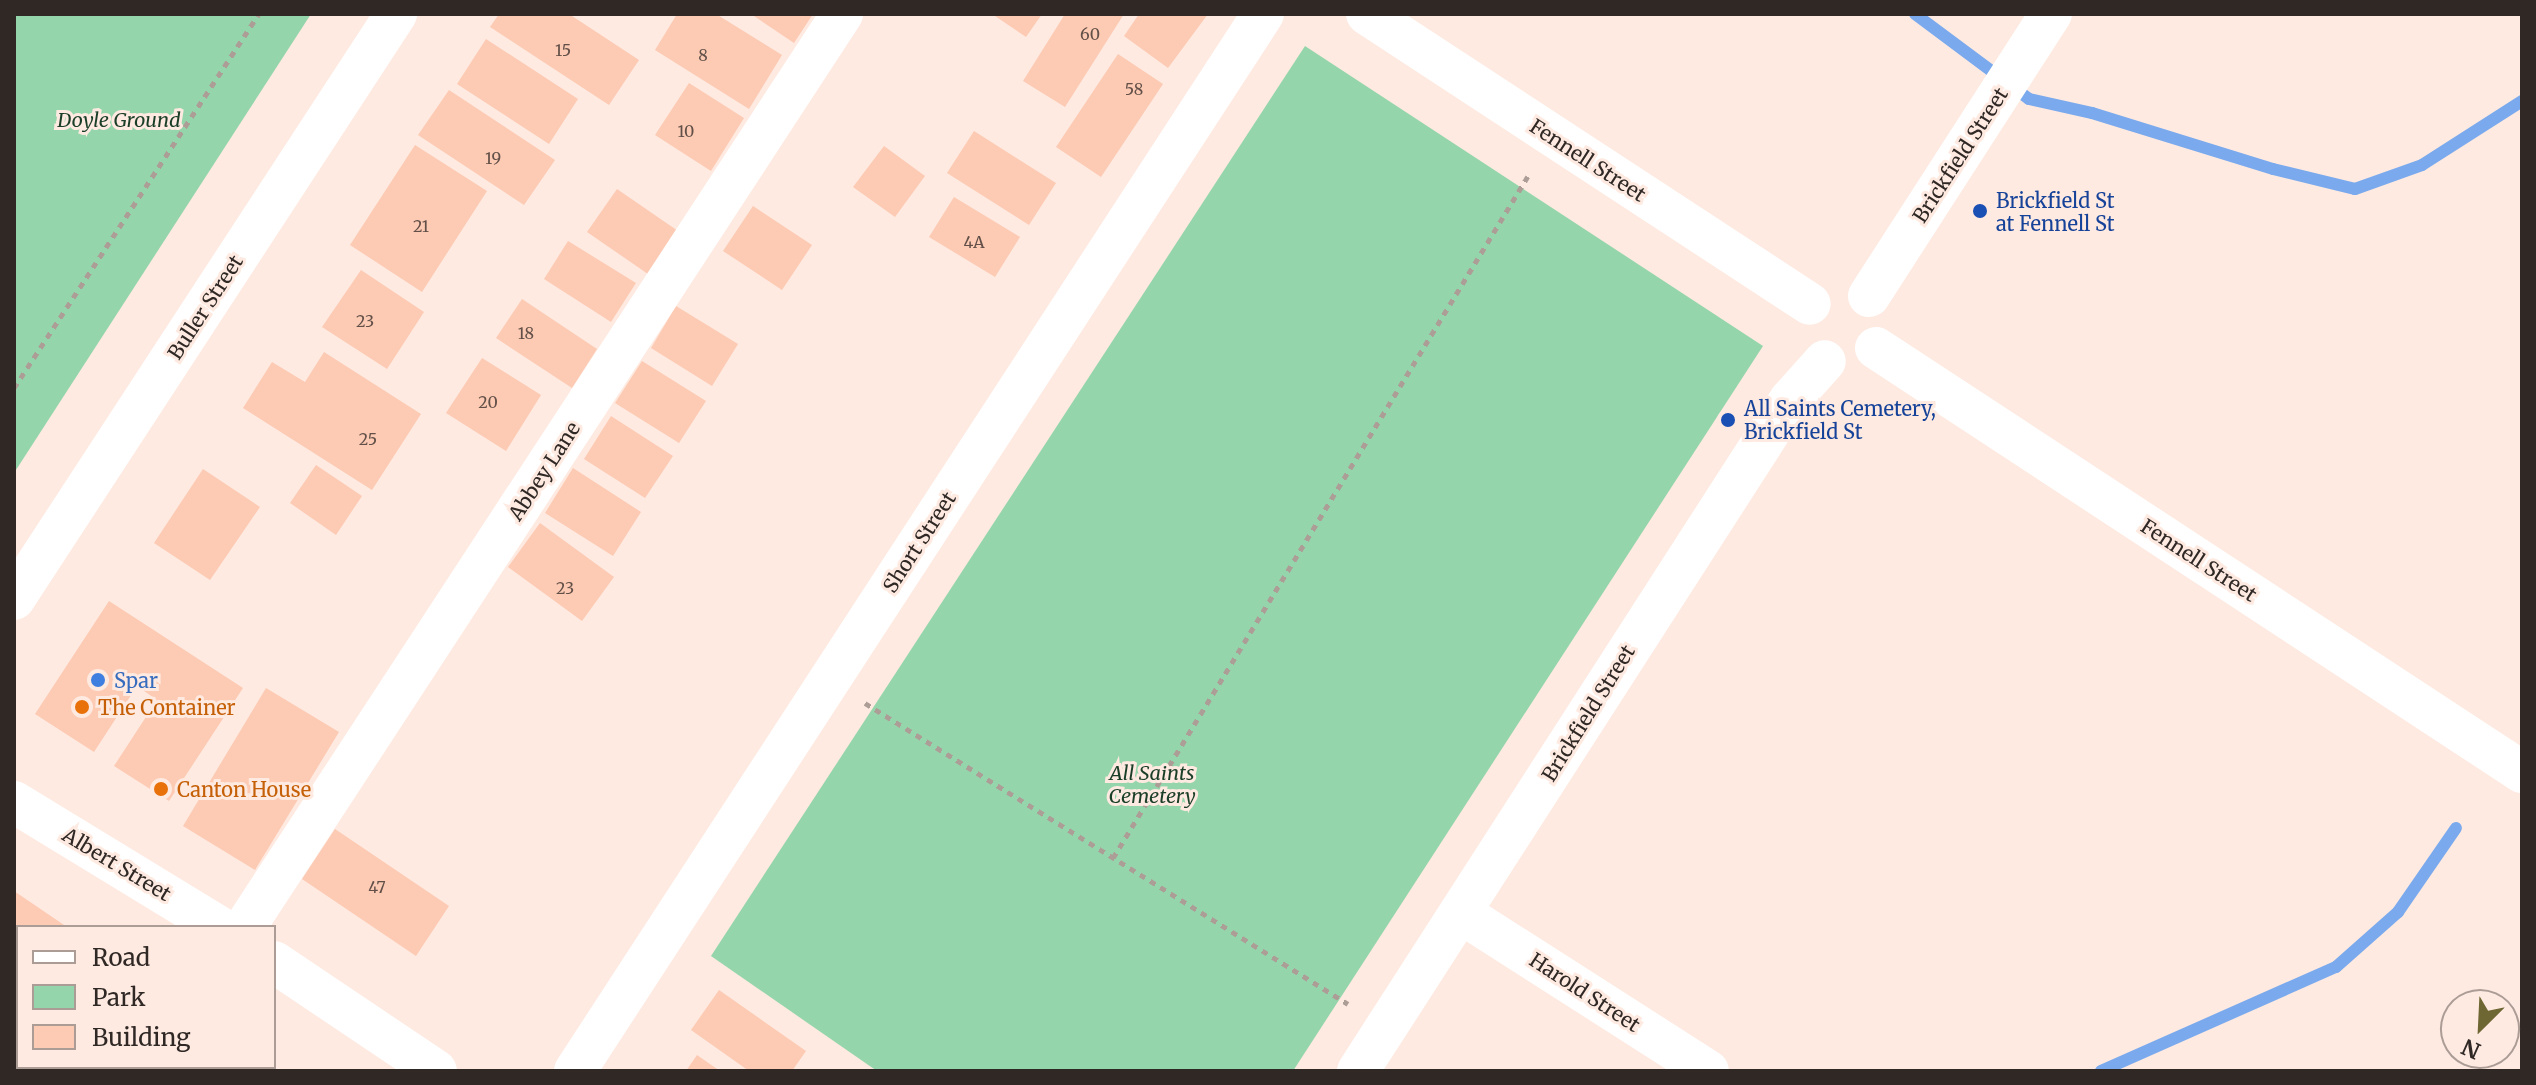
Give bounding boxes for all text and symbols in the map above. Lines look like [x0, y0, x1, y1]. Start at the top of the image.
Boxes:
house number: 60 [1080, 24, 1100, 44]
house number: 15 [555, 40, 571, 60]
house number: 8 [698, 45, 708, 65]
house number: 58 [1125, 79, 1143, 99]
street label: Brickfield Street [1907, 83, 2013, 227]
park label: Doyle Ground [57, 107, 181, 131]
street label: Fennell Street [1526, 114, 1650, 206]
house number: 10 [678, 121, 694, 141]
house number: 19 [485, 148, 501, 168]
place label: Brickfield St at Fennell St [1996, 188, 2115, 235]
marker: Brickfield St at Fennell St [1971, 202, 1989, 220]
house number: 21 [413, 216, 429, 236]
house number: 4A [964, 232, 984, 252]
street label: Buller Street [162, 250, 248, 364]
house number: 23 [356, 311, 374, 331]
house number: 18 [518, 323, 534, 343]
house number: 20 [478, 392, 498, 412]
place label: All Saints Cemetery, Brickfield St [1744, 396, 1936, 443]
marker: All Saints Cemetery, Brickfield St [1719, 411, 1737, 429]
street label: Abbey Lane [503, 417, 585, 525]
house number: 25 [359, 429, 377, 449]
street label: Short Street [878, 487, 960, 597]
street label: Fennell Street [2137, 514, 2261, 606]
house number: 23 [556, 578, 574, 598]
street label: Brickfield Street [1536, 640, 1640, 786]
place label: Spar [114, 668, 158, 692]
marker: Spar [89, 671, 107, 689]
place label: The Container [98, 695, 236, 719]
marker: The Container [73, 698, 91, 716]
park label: All Saints Cemetery [1108, 760, 1196, 807]
place label: Canton House [177, 777, 311, 801]
marker: Canton House [152, 780, 170, 798]
street label: Albert Street [58, 822, 176, 906]
house number: 47 [368, 877, 386, 897]
legend [16, 925, 276, 1069]
text: Road [92, 942, 150, 973]
street label: Harold Street [1525, 947, 1645, 1037]
text: Park [92, 982, 145, 1013]
north arrow [2440, 989, 2520, 1069]
text: Building [92, 1022, 191, 1053]
text: N [2457, 1033, 2485, 1065]

